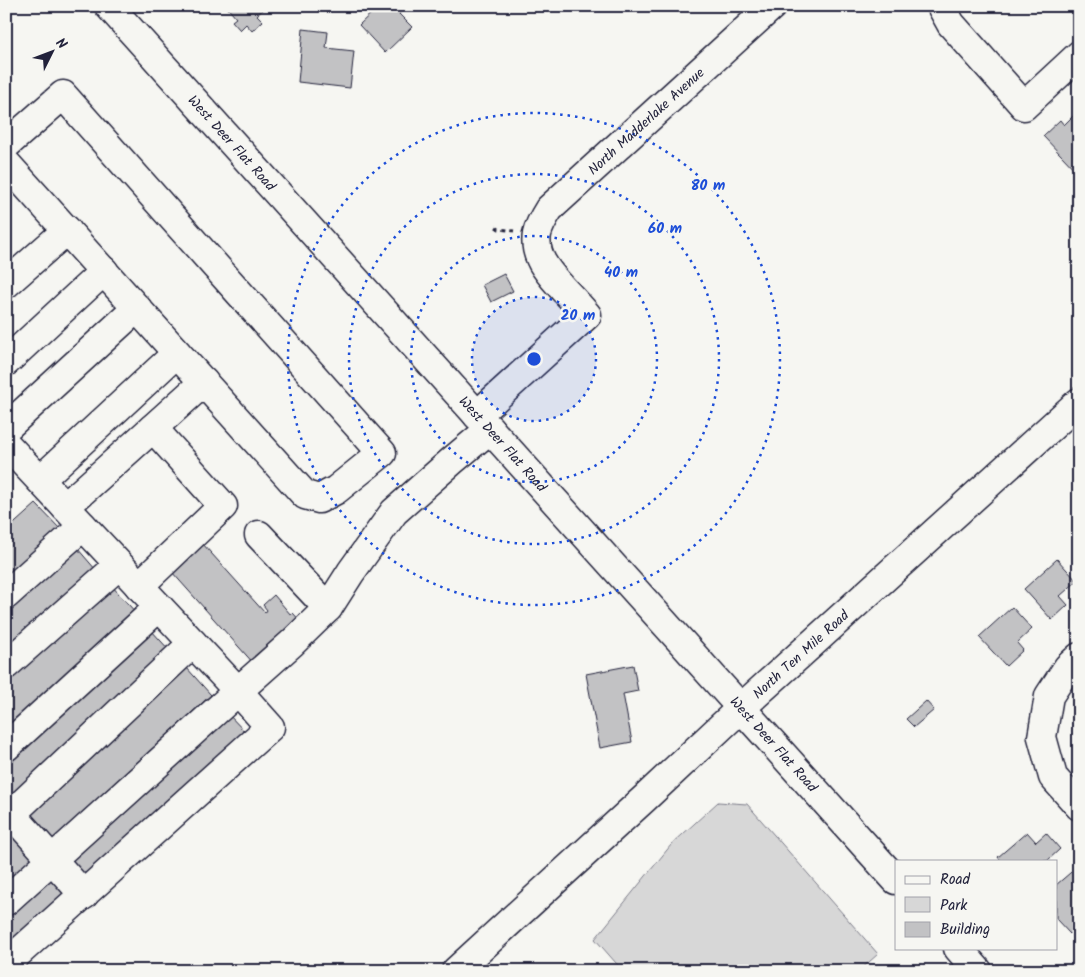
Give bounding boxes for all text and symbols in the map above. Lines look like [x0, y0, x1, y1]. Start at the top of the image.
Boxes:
north arrow [28, 28, 78, 78]
text: N [50, 33, 72, 55]
street label: North Madderlake Avenue [583, 62, 710, 181]
street label: West Deer Flat Road [182, 90, 281, 197]
text: 80 m [691, 174, 725, 198]
text: 60 m [648, 217, 682, 241]
text: 40 m [604, 261, 638, 285]
text: 20 m [561, 304, 595, 328]
centre of rings [525, 350, 543, 368]
street label: West Deer Flat Road [453, 391, 552, 498]
street label: North Ten Mile Road [748, 605, 855, 705]
street label: West Deer Flat Road [724, 692, 823, 798]
legend [895, 860, 1058, 950]
text: Road [940, 868, 971, 892]
text: Park [940, 894, 968, 918]
text: Building [940, 918, 990, 942]

